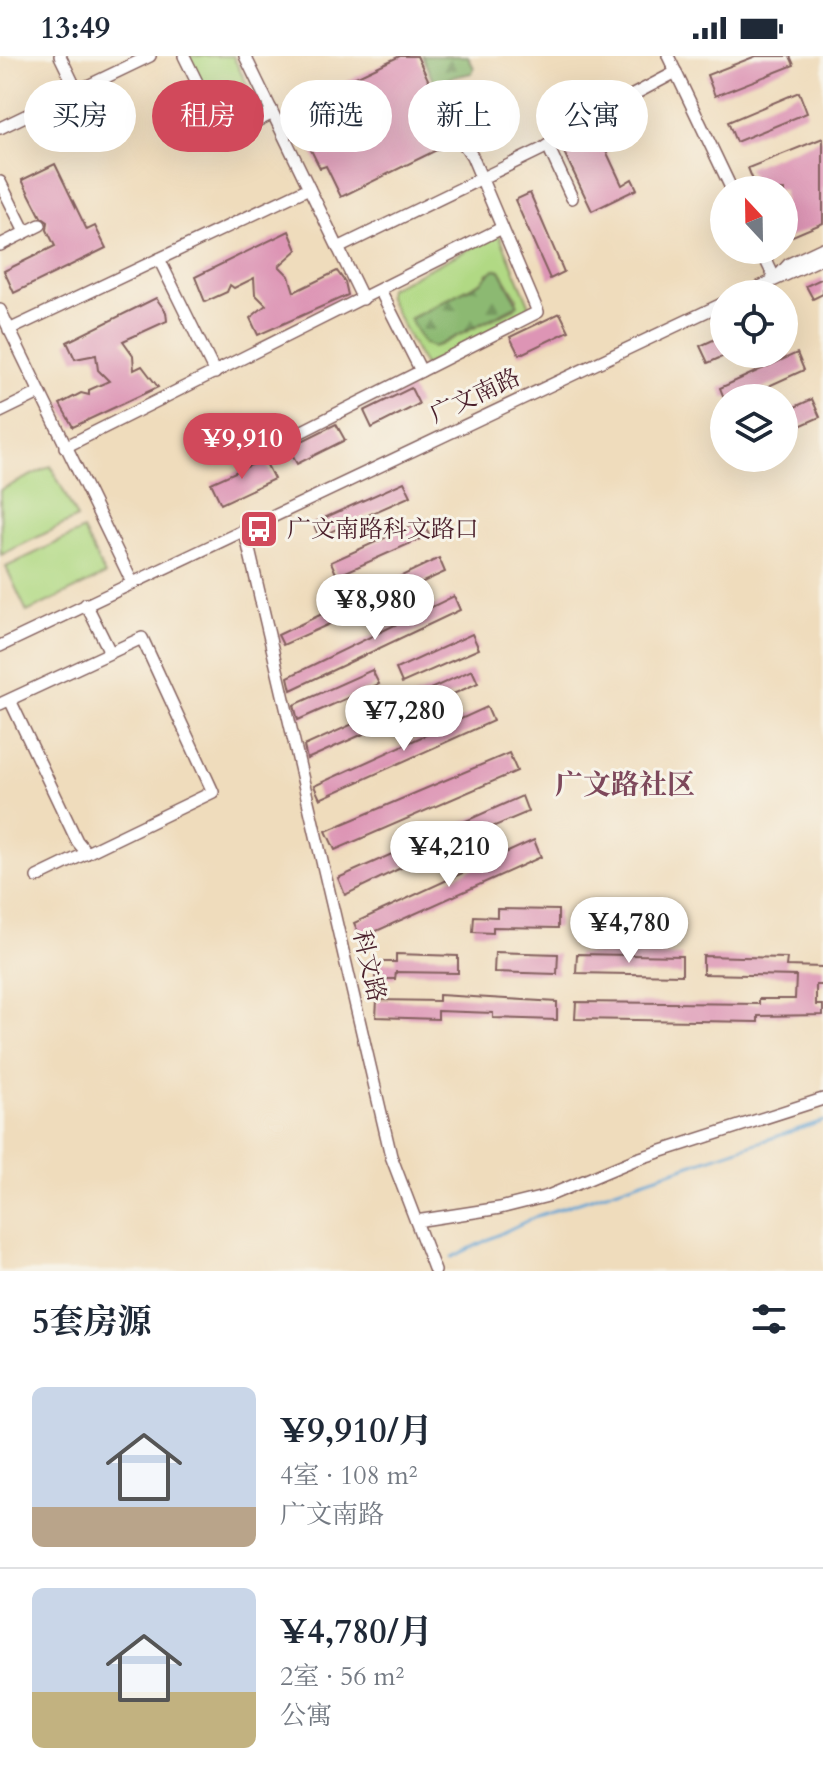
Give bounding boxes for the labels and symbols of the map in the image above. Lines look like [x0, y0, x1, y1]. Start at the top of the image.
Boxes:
north arrow [710, 176, 798, 264]
street label: 广文南路 [425, 361, 525, 431]
pin: ¥9,910 [177, 413, 307, 481]
bus stop icon: 广文南路科文路口 [238, 508, 280, 550]
place label: 广文南路科文路口 [287, 513, 479, 546]
pin: ¥8,980 [310, 574, 440, 642]
pin: ¥7,280 [339, 685, 469, 753]
district label: 广文路社区 [555, 766, 695, 804]
pin: ¥4,210 [384, 821, 514, 889]
pin: ¥4,780 [564, 897, 694, 965]
street label: 科文路 [345, 927, 393, 1005]

